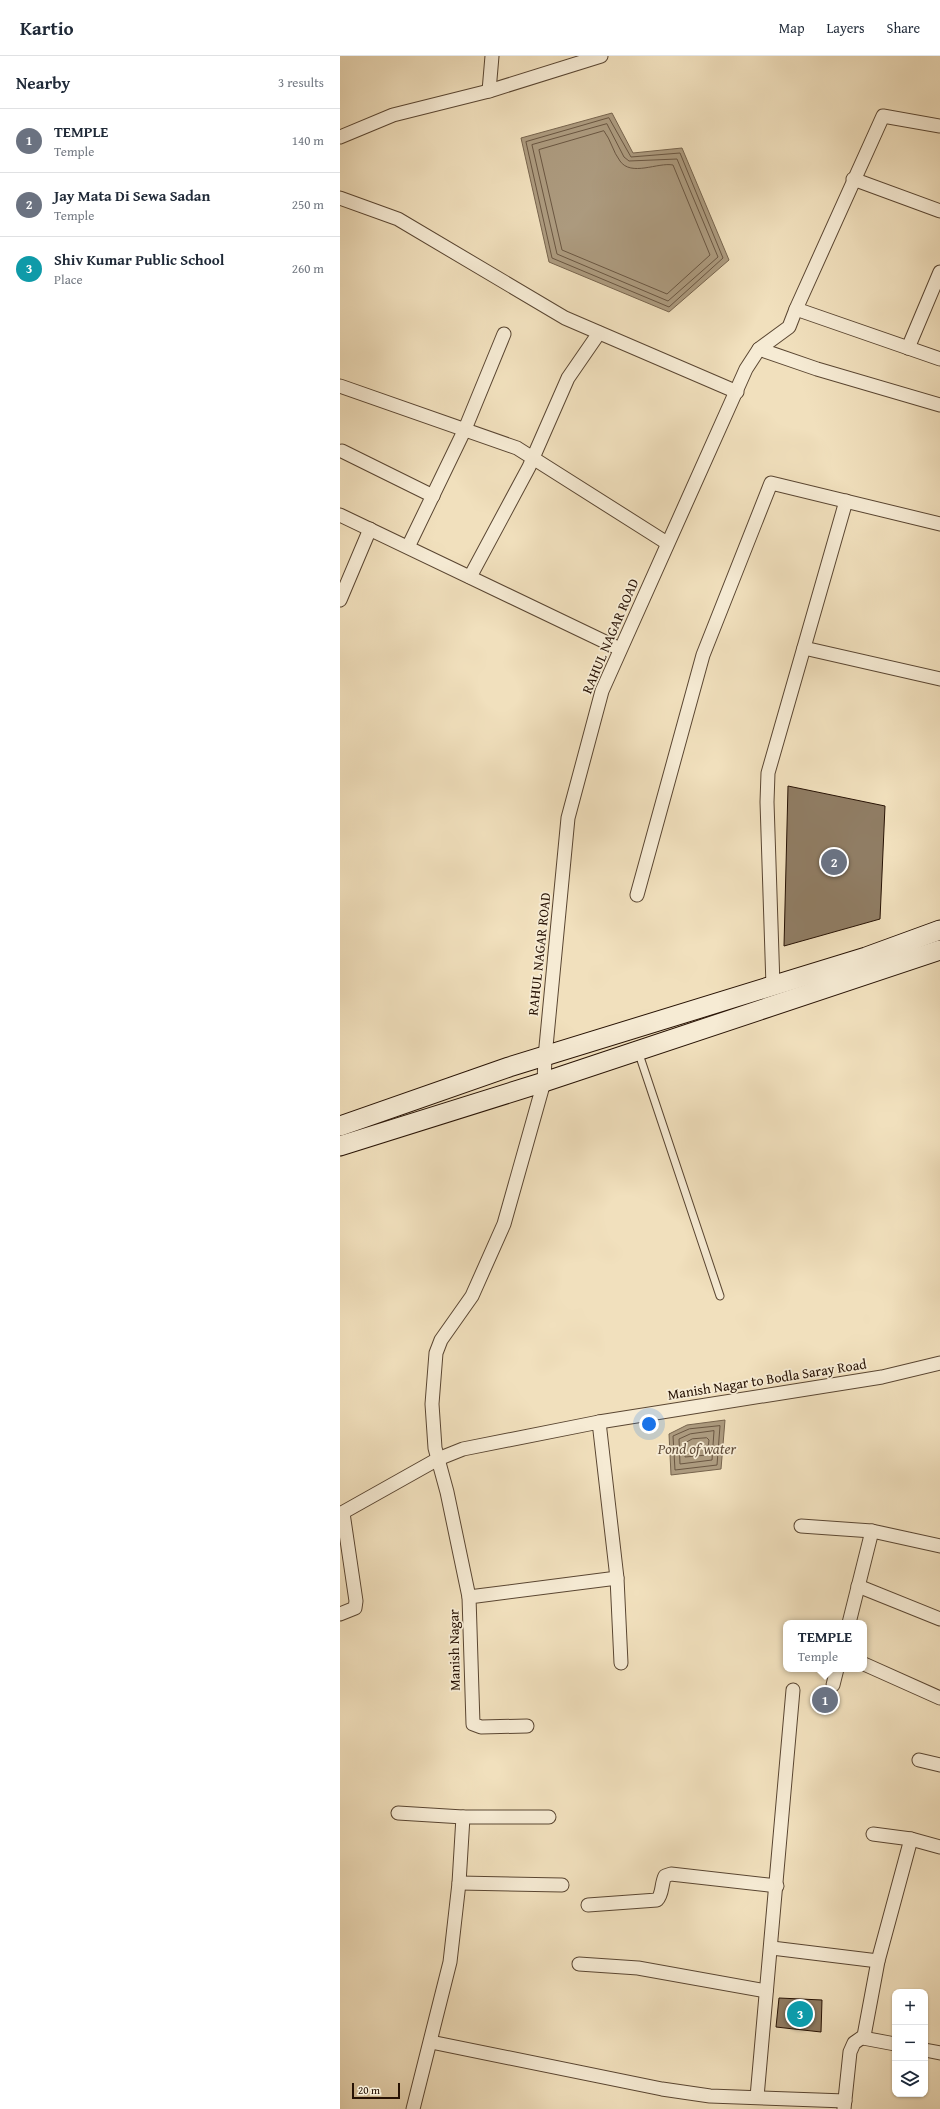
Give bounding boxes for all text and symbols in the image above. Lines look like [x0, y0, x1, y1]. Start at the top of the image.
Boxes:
text: Kartio [20, 14, 74, 42]
text: Map [779, 18, 805, 38]
text: Layers [827, 18, 865, 38]
text: Share [887, 18, 920, 38]
text: Nearby [16, 70, 70, 95]
text: 3 results [278, 73, 324, 92]
text: TEMPLE [54, 121, 108, 142]
text: 1 [26, 131, 32, 150]
text: 140 m [292, 131, 324, 150]
text: Temple [54, 142, 94, 161]
text: Jay Mata Di Sewa Sadan [54, 185, 210, 206]
text: 2 [26, 195, 32, 214]
text: 250 m [292, 195, 324, 214]
text: Temple [54, 206, 94, 225]
text: Shiv Kumar Public School [54, 249, 224, 270]
text: 3 [26, 259, 32, 278]
text: 260 m [292, 259, 324, 278]
text: Place [54, 270, 83, 289]
street label: RAHUL NAGAR ROAD [577, 575, 643, 697]
pin: 2 [821, 847, 847, 877]
street label: RAHUL NAGAR ROAD [523, 892, 555, 1016]
street label: Manish Nagar to Bodla Saray Road [666, 1353, 868, 1405]
your location [639, 1414, 659, 1434]
water label: Pond of water [657, 1438, 737, 1459]
street label: Manish Nagar [443, 1609, 465, 1691]
popup [783, 1620, 867, 1672]
text: TEMPLE [798, 1626, 852, 1647]
text: Temple [798, 1647, 838, 1666]
pin: 1 [812, 1685, 838, 1715]
map controls [892, 1989, 928, 2097]
button: + [892, 1989, 928, 2025]
pin: 3 [787, 1999, 813, 2029]
button: − [892, 2025, 928, 2061]
button: layers [892, 2061, 928, 2097]
scale bar [352, 2081, 400, 2100]
text: 20 m [358, 2082, 380, 2098]

